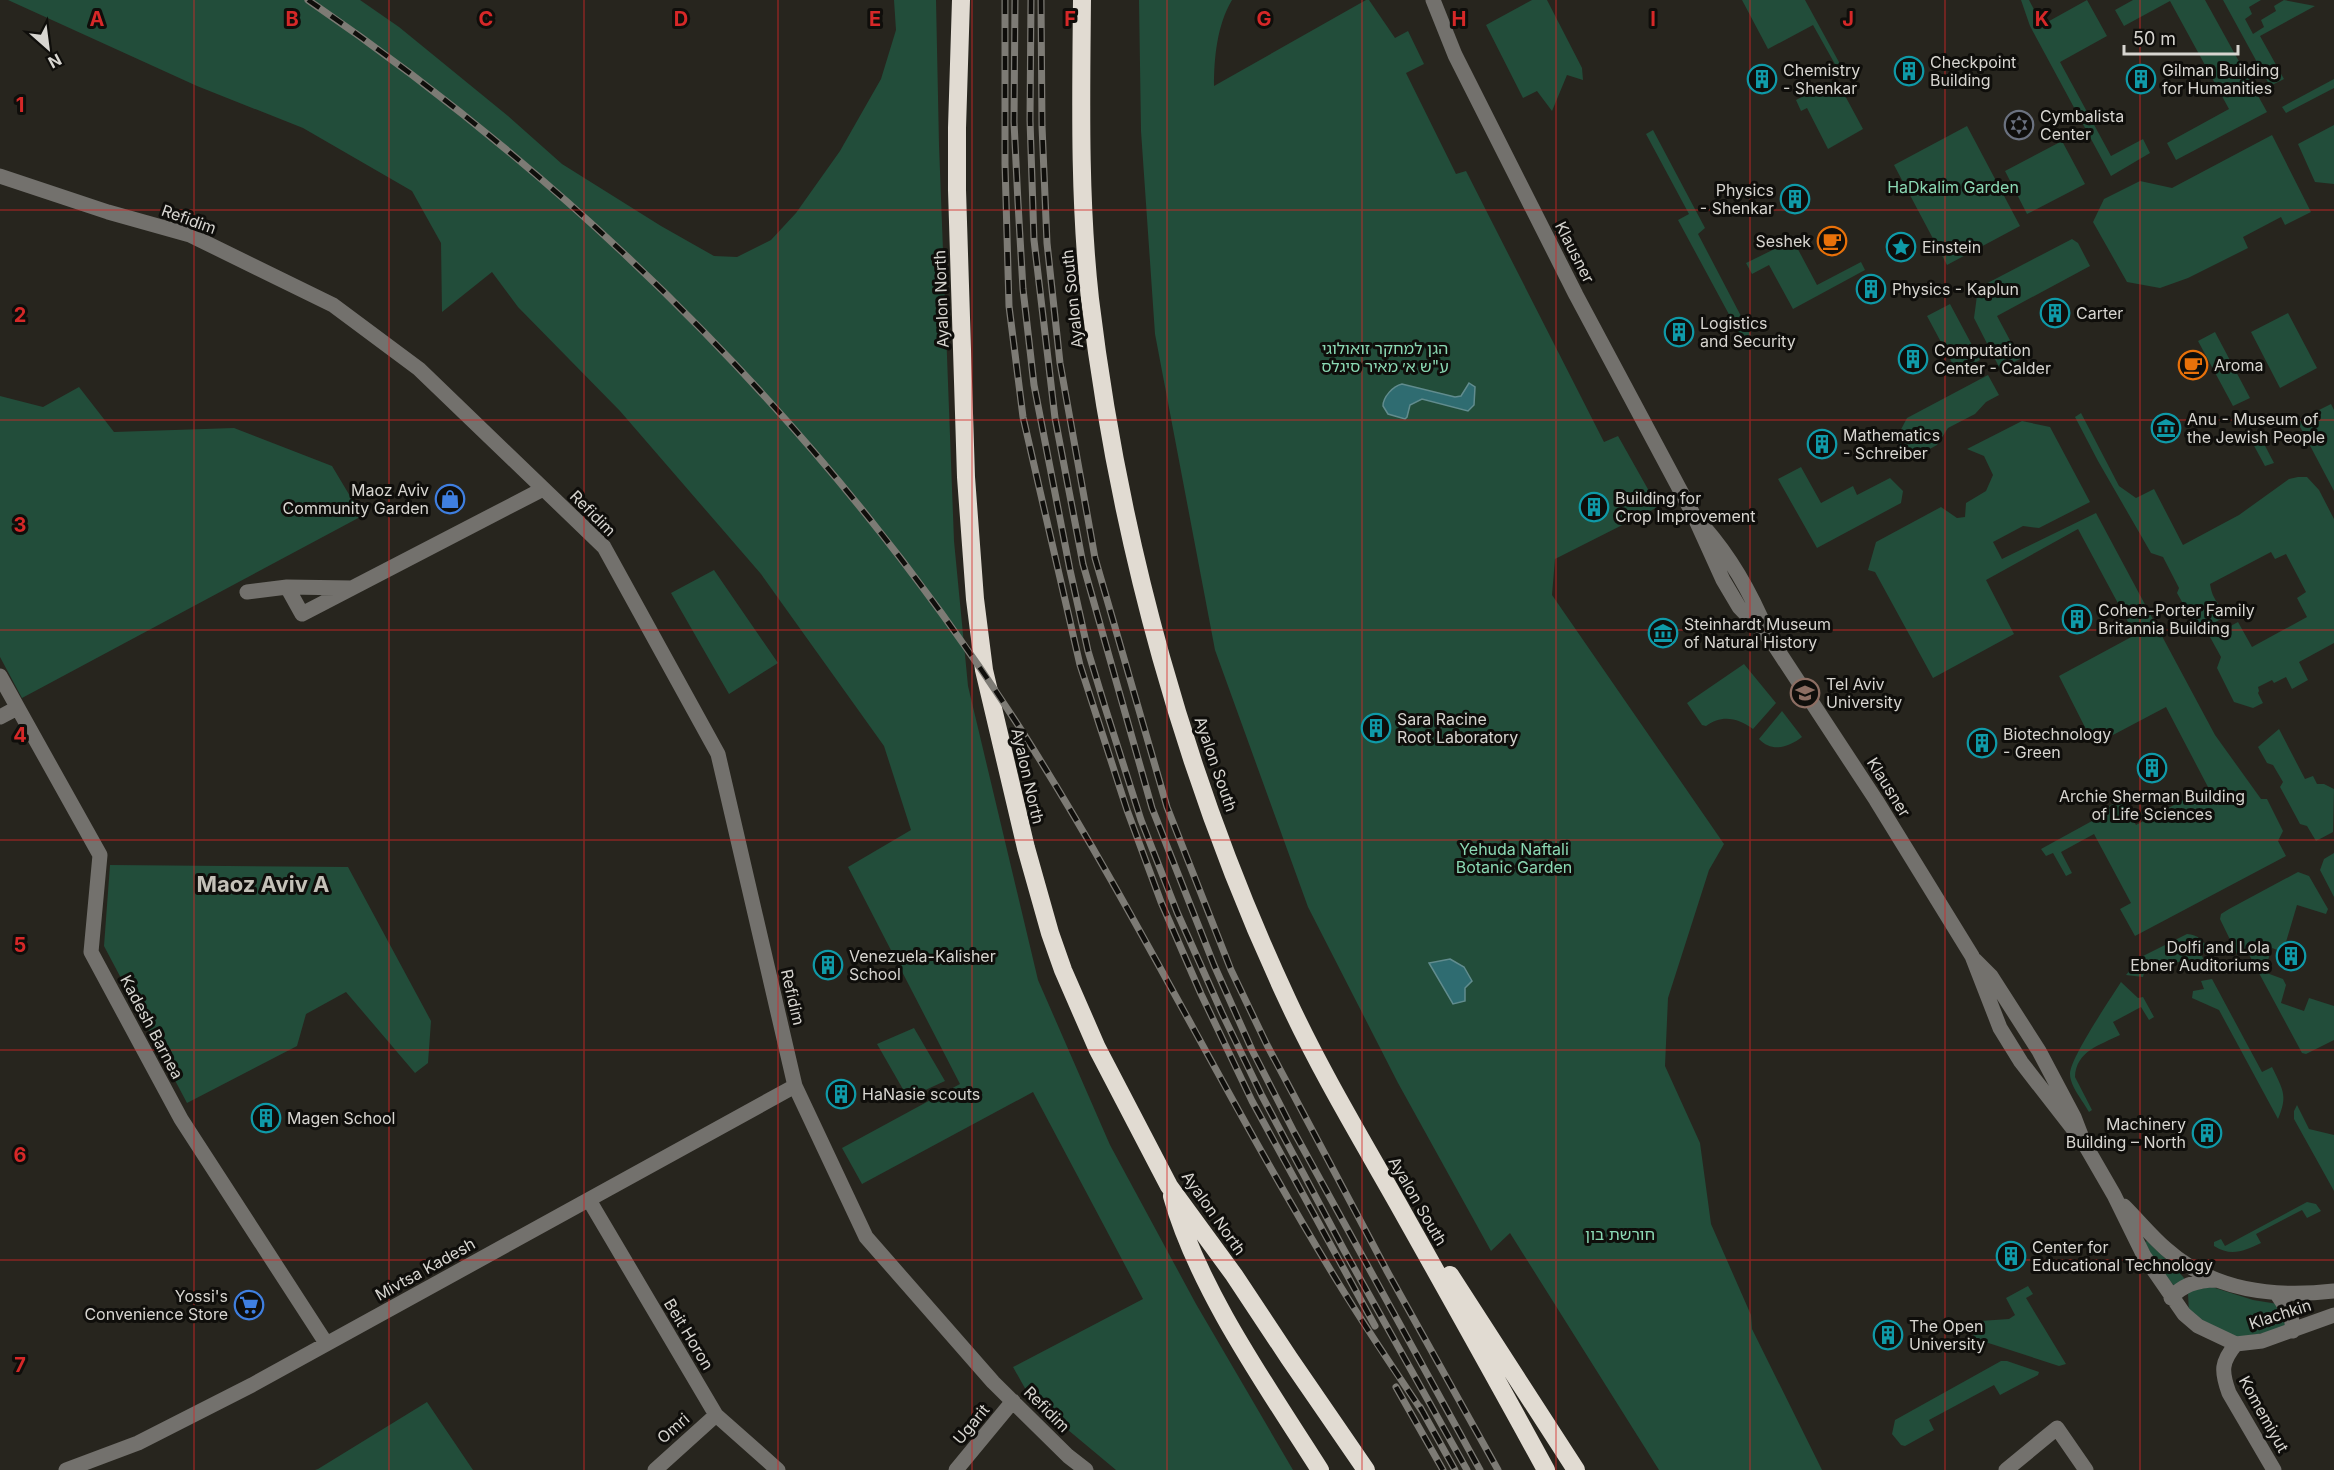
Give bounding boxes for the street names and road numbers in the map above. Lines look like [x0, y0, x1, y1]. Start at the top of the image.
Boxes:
street label: Refidim [159, 200, 219, 238]
street label: Klausner [1551, 218, 1599, 286]
street label: Ayalon South [1057, 249, 1087, 349]
street label: Ayalon North [929, 250, 953, 348]
street label: Refidim [566, 486, 620, 540]
street label: Ayalon South [1190, 714, 1242, 814]
street label: Ayalon North [1007, 726, 1049, 826]
street label: Klausner [1863, 754, 1915, 820]
street label: Refidim [777, 967, 809, 1027]
street label: Kadesh Barnea [116, 972, 188, 1082]
street label: Ayalon South [1385, 1153, 1451, 1249]
street label: Ayalon North [1178, 1167, 1250, 1259]
street label: Mivtsa Kadesh [371, 1233, 479, 1305]
street label: Beit Horon [660, 1295, 718, 1373]
street label: Klachkin [2246, 1295, 2314, 1333]
street label: Komemiyut [2235, 1372, 2293, 1456]
street label: Refidim [1020, 1382, 1074, 1436]
street label: Ugarit [949, 1400, 993, 1448]
street label: Omri [653, 1409, 693, 1447]

